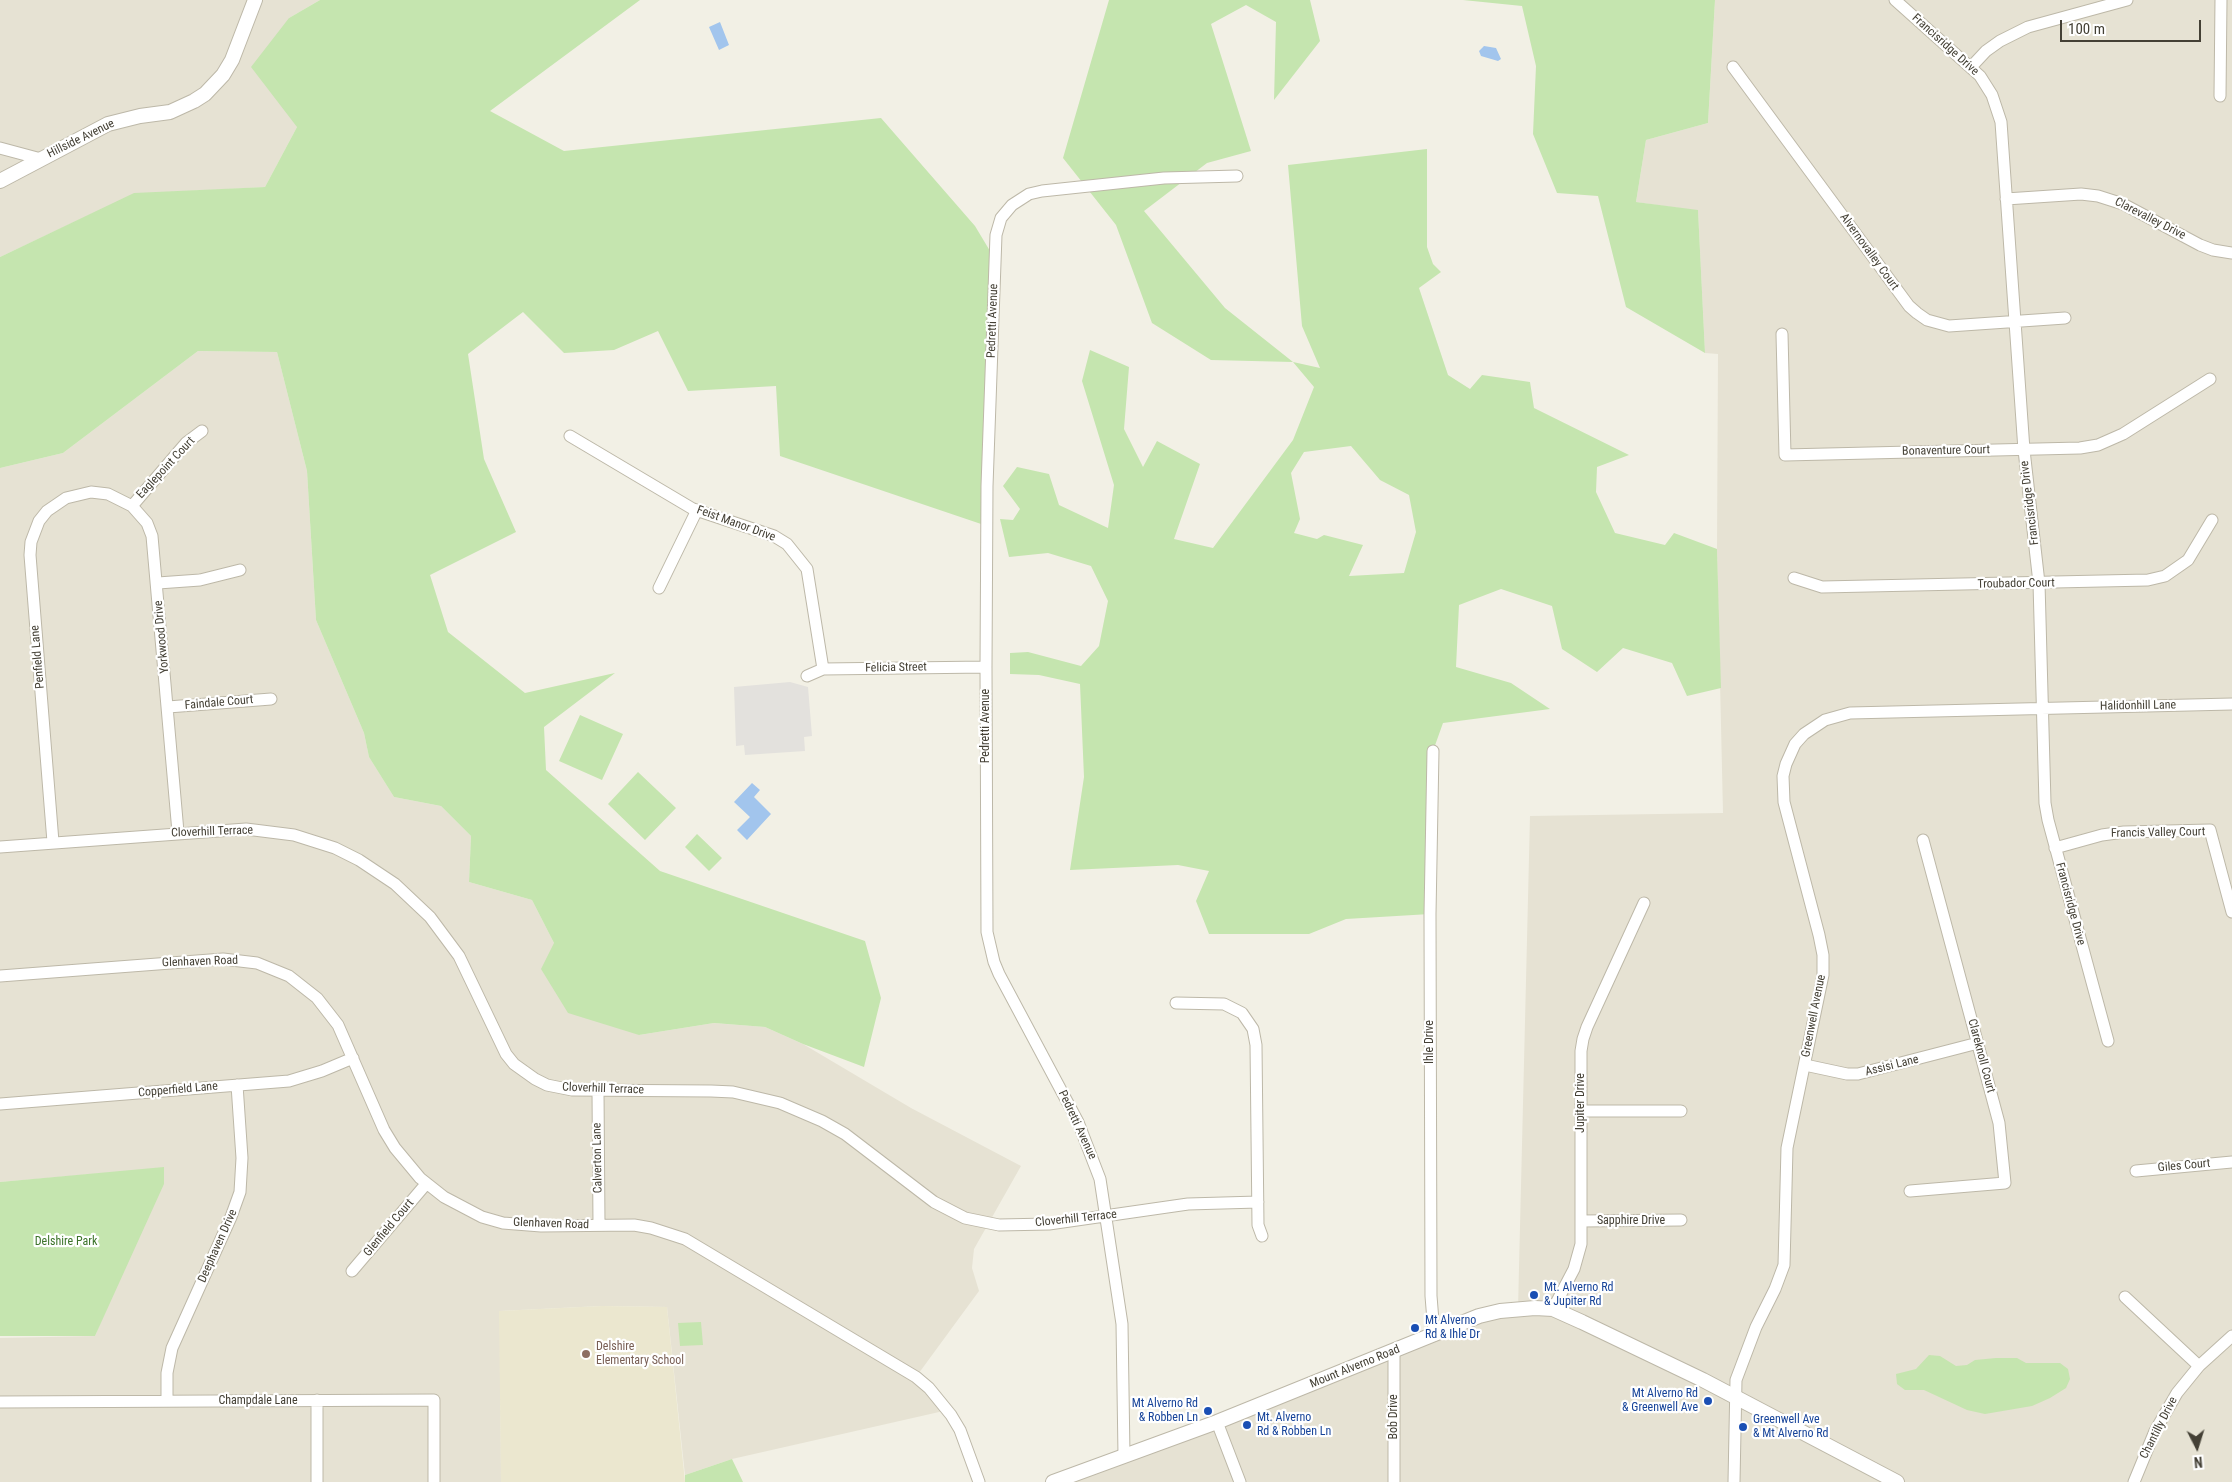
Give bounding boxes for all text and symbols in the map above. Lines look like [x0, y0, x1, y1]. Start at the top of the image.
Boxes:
scale bar [2062, 10, 2203, 42]
street label: Francisridge Drive [1909, 11, 1981, 79]
text: 100 m [2068, 20, 2105, 38]
street label: Hillside Avenue [45, 117, 117, 161]
street label: Clarevalley Drive [2112, 195, 2188, 243]
street label: Alvernovalley Court [1836, 211, 1902, 293]
street label: Pedretti Avenue [985, 284, 1001, 358]
street label: Eaglepoint Court [134, 434, 198, 502]
street label: Bonaventure Court [1902, 443, 1990, 459]
street label: Francisridge Drive [2018, 460, 2042, 546]
street label: Feist Manor Drive [695, 503, 777, 545]
street label: Troubador Court [1977, 576, 2055, 592]
street label: Yorkwood Drive [152, 600, 172, 674]
street label: Penfield Lane [28, 625, 48, 689]
street label: Felicia Street [865, 660, 927, 676]
street label: Pedretti Avenue [979, 689, 993, 763]
street label: Faindale Court [184, 693, 254, 713]
street label: Halidonhill Lane [2100, 698, 2176, 714]
street label: Cloverhill Terrace [171, 823, 253, 841]
street label: Francis Valley Court [2111, 825, 2205, 841]
street label: Francisridge Drive [2052, 861, 2088, 947]
street label: Glenhaven Road [162, 953, 238, 971]
street label: Greenwell Avenue [1799, 973, 1829, 1059]
street label: Clareknoll Court [1964, 1017, 1998, 1095]
street label: Ihle Drive [1423, 1020, 1437, 1064]
street label: Assisi Lane [1864, 1052, 1920, 1080]
street label: Jupiter Drive [1574, 1073, 1588, 1133]
street label: Copperfield Lane [138, 1079, 218, 1101]
street label: Cloverhill Terrace [562, 1080, 644, 1098]
street label: Pedretti Avenue [1055, 1088, 1099, 1162]
street label: Calverton Lane [590, 1122, 606, 1194]
street label: Giles Court [2157, 1157, 2211, 1175]
street label: Glenfield Court [361, 1196, 417, 1260]
street label: Deephaven Drive [195, 1207, 241, 1285]
street label: Cloverhill Terrace [1035, 1208, 1117, 1230]
street label: Sapphire Drive [1597, 1214, 1665, 1228]
street label: Glenhaven Road [513, 1215, 589, 1233]
park label: Delshire Park [35, 1235, 97, 1249]
place label: Mt. Alverno Rd & Jupiter Rd [1544, 1281, 1613, 1309]
marker: Mt. Alverno Rd & Jupiter Rd [1528, 1289, 1540, 1301]
place label: Mt Alverno Rd & Ihle Dr [1425, 1314, 1480, 1342]
marker: Mt Alverno Rd & Ihle Dr [1409, 1322, 1421, 1334]
place label: Delshire Elementary School [596, 1340, 684, 1368]
street label: Mount Alverno Road [1308, 1342, 1402, 1392]
marker: Delshire Elementary School [580, 1348, 592, 1360]
place label: Mt Alverno Rd & Greenwell Ave [1622, 1387, 1698, 1415]
street label: Champdale Lane [218, 1394, 298, 1408]
street label: Bob Drive [1387, 1394, 1401, 1440]
marker: Mt Alverno Rd & Greenwell Ave [1702, 1395, 1714, 1407]
street label: Chantilly Drive [2137, 1395, 2181, 1461]
place label: Mt Alverno Rd & Robben Ln [1132, 1397, 1198, 1425]
marker: Mt Alverno Rd & Robben Ln [1202, 1405, 1214, 1417]
place label: Mt. Alverno Rd & Robben Ln [1257, 1411, 1331, 1439]
place label: Greenwell Ave & Mt Alverno Rd [1753, 1413, 1829, 1441]
marker: Mt. Alverno Rd & Robben Ln [1241, 1419, 1253, 1431]
marker: Greenwell Ave & Mt Alverno Rd [1737, 1421, 1749, 1433]
north arrow [2172, 1422, 2222, 1472]
text: N [2193, 1454, 2203, 1470]

